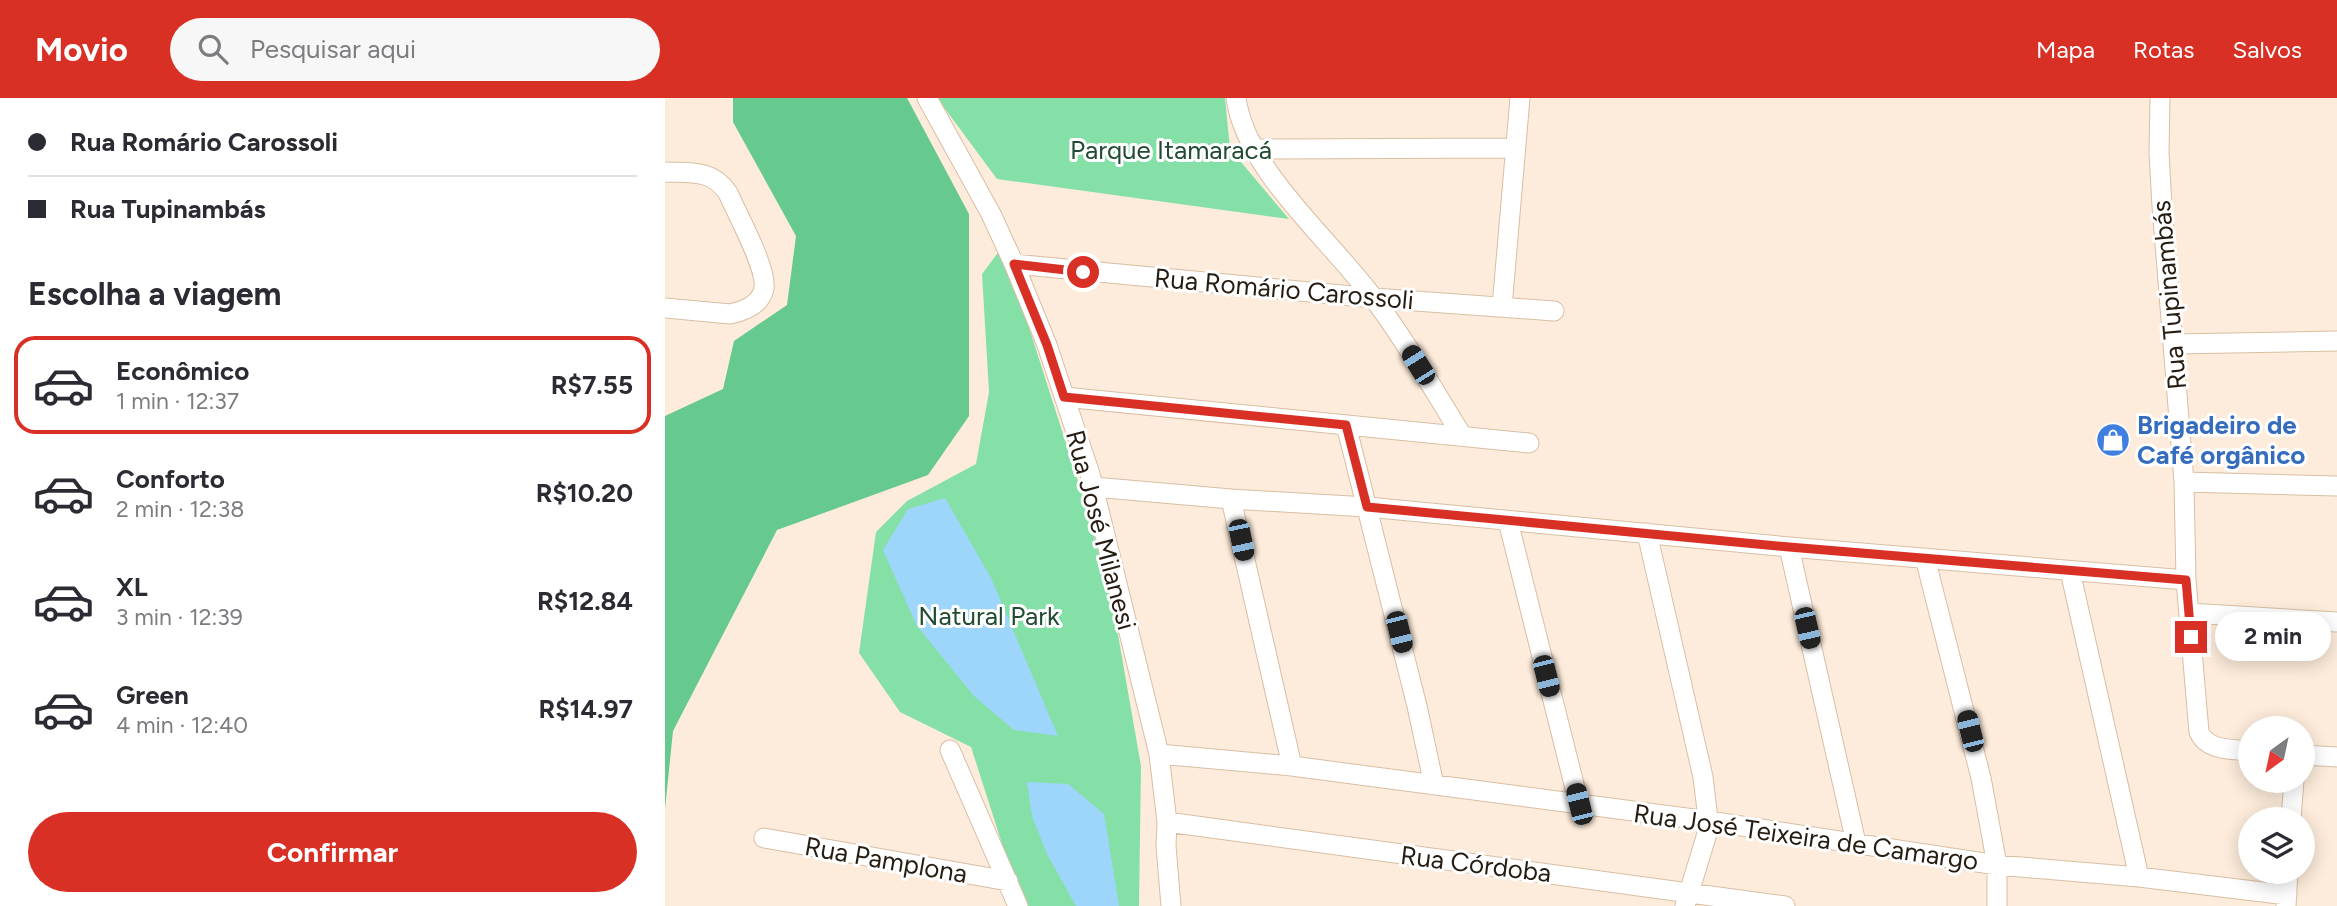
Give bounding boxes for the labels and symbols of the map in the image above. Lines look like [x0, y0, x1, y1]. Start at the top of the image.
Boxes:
park label: Parque Itamaracá [1070, 134, 1272, 166]
street label: Rua Tupinambás [2145, 199, 2193, 391]
route start [1067, 256, 1099, 288]
street label: Rua Romário Carossoli [1153, 262, 1415, 316]
car [1398, 342, 1439, 388]
place label: Brigadeiro de Café orgânico [2137, 409, 2305, 471]
shop icon: Brigadeiro de Café orgânico [2094, 421, 2132, 459]
street label: Rua José Milanesi [1059, 427, 1143, 633]
car [1227, 517, 1256, 563]
park label: Natural Park [918, 600, 1060, 632]
car [1793, 605, 1822, 651]
car [1384, 609, 1415, 655]
callout: 2 min [2215, 612, 2331, 662]
route end [2175, 621, 2207, 653]
car [1531, 653, 1562, 699]
car [1955, 708, 1986, 754]
north arrow [2238, 716, 2315, 793]
car [1564, 781, 1595, 827]
street label: Rua José Teixeira de Camargo [1631, 797, 1981, 877]
street label: Rua Pamplona [802, 830, 970, 890]
street label: Rua Córdoba [1399, 839, 1553, 889]

